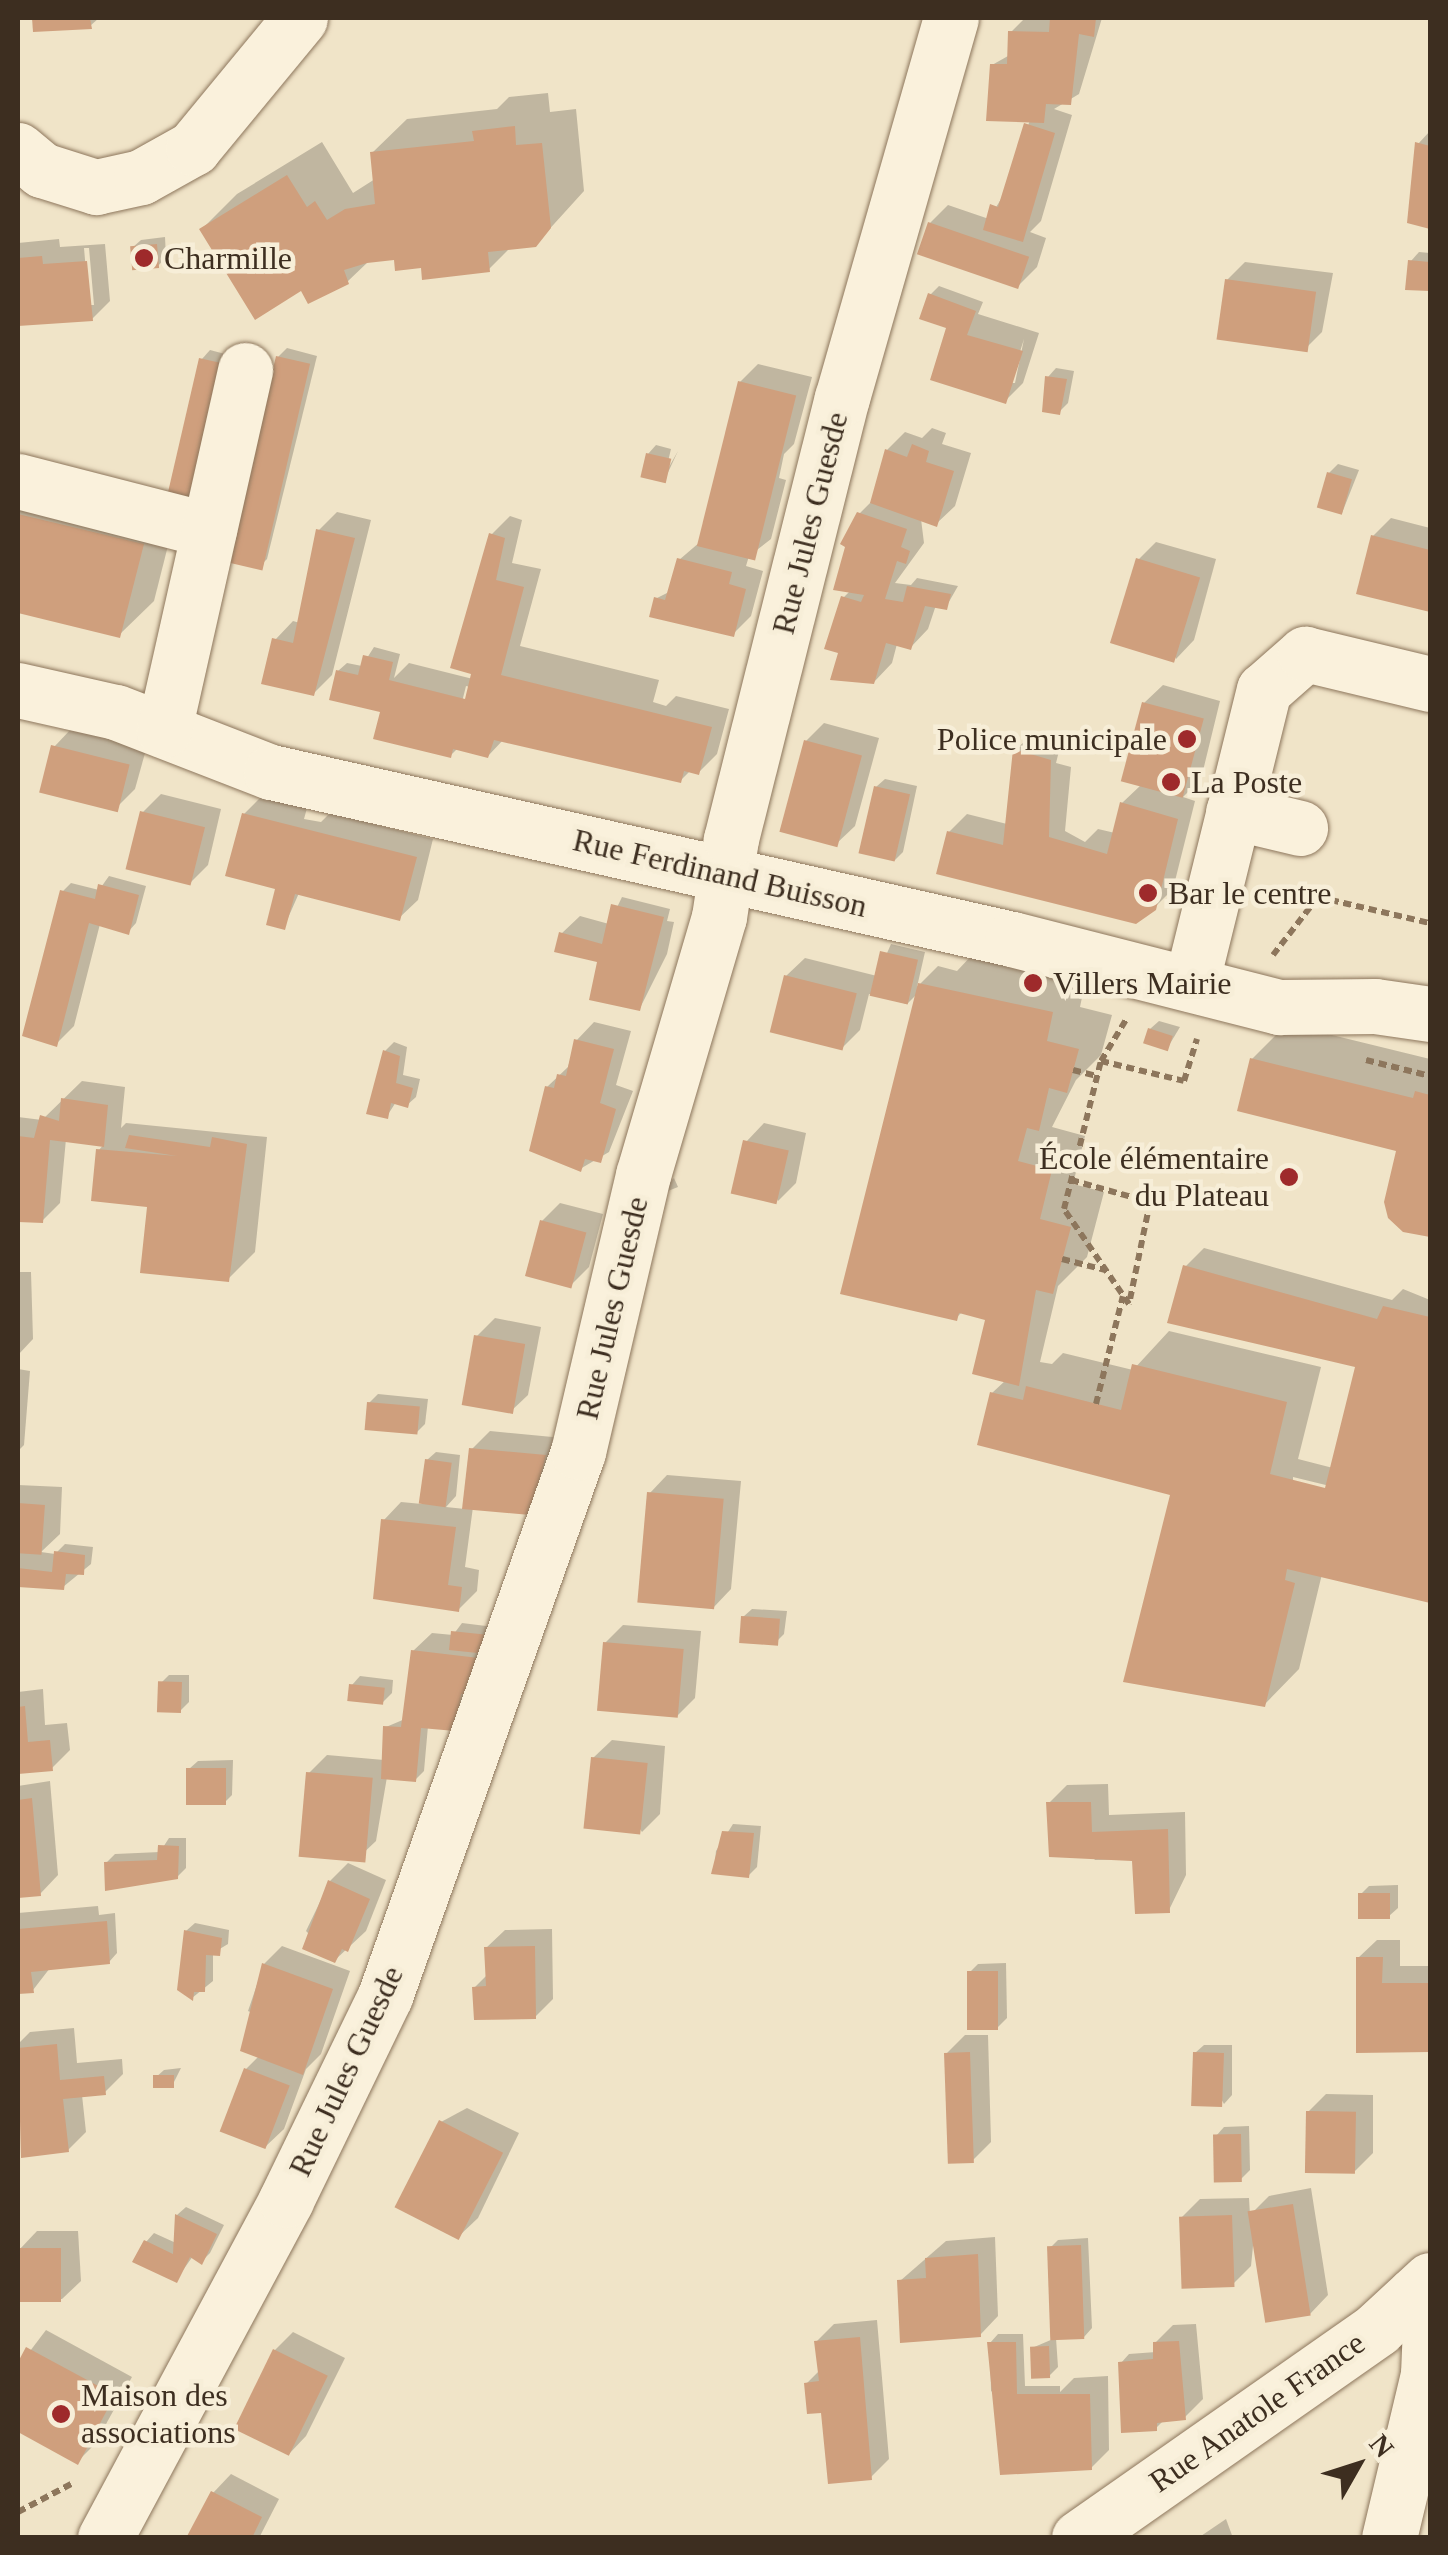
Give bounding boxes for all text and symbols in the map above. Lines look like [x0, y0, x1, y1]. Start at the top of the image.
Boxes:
place label: Charmille [164, 239, 292, 277]
marker: Charmille [133, 247, 155, 269]
street label: Rue Jules Guesde [764, 408, 856, 638]
place label: Police municipale [937, 720, 1167, 758]
marker: Police municipale [1176, 728, 1198, 750]
place label: La Poste [1191, 763, 1302, 801]
marker: La Poste [1160, 771, 1182, 793]
street label: Rue Ferdinand Buisson [569, 821, 871, 925]
place label: Bar le centre [1168, 874, 1331, 912]
marker: Bar le centre [1137, 882, 1159, 904]
place label: Villers Mairie [1053, 964, 1231, 1002]
marker: Villers Mairie [1022, 972, 1044, 994]
place label: École élémentaire du Plateau [1039, 1140, 1269, 1215]
marker: École élémentaire du Plateau [1278, 1166, 1300, 1188]
street label: Rue Jules Guesde [568, 1193, 656, 1423]
street label: Rue Jules Guesde [281, 1960, 411, 2182]
street label: Rue Anatole France [1141, 2323, 1373, 2501]
place label: Maison des associations [81, 2377, 236, 2452]
marker: Maison des associations [50, 2403, 72, 2425]
north arrow [1308, 2415, 1408, 2515]
text: N [1363, 2428, 1400, 2463]

